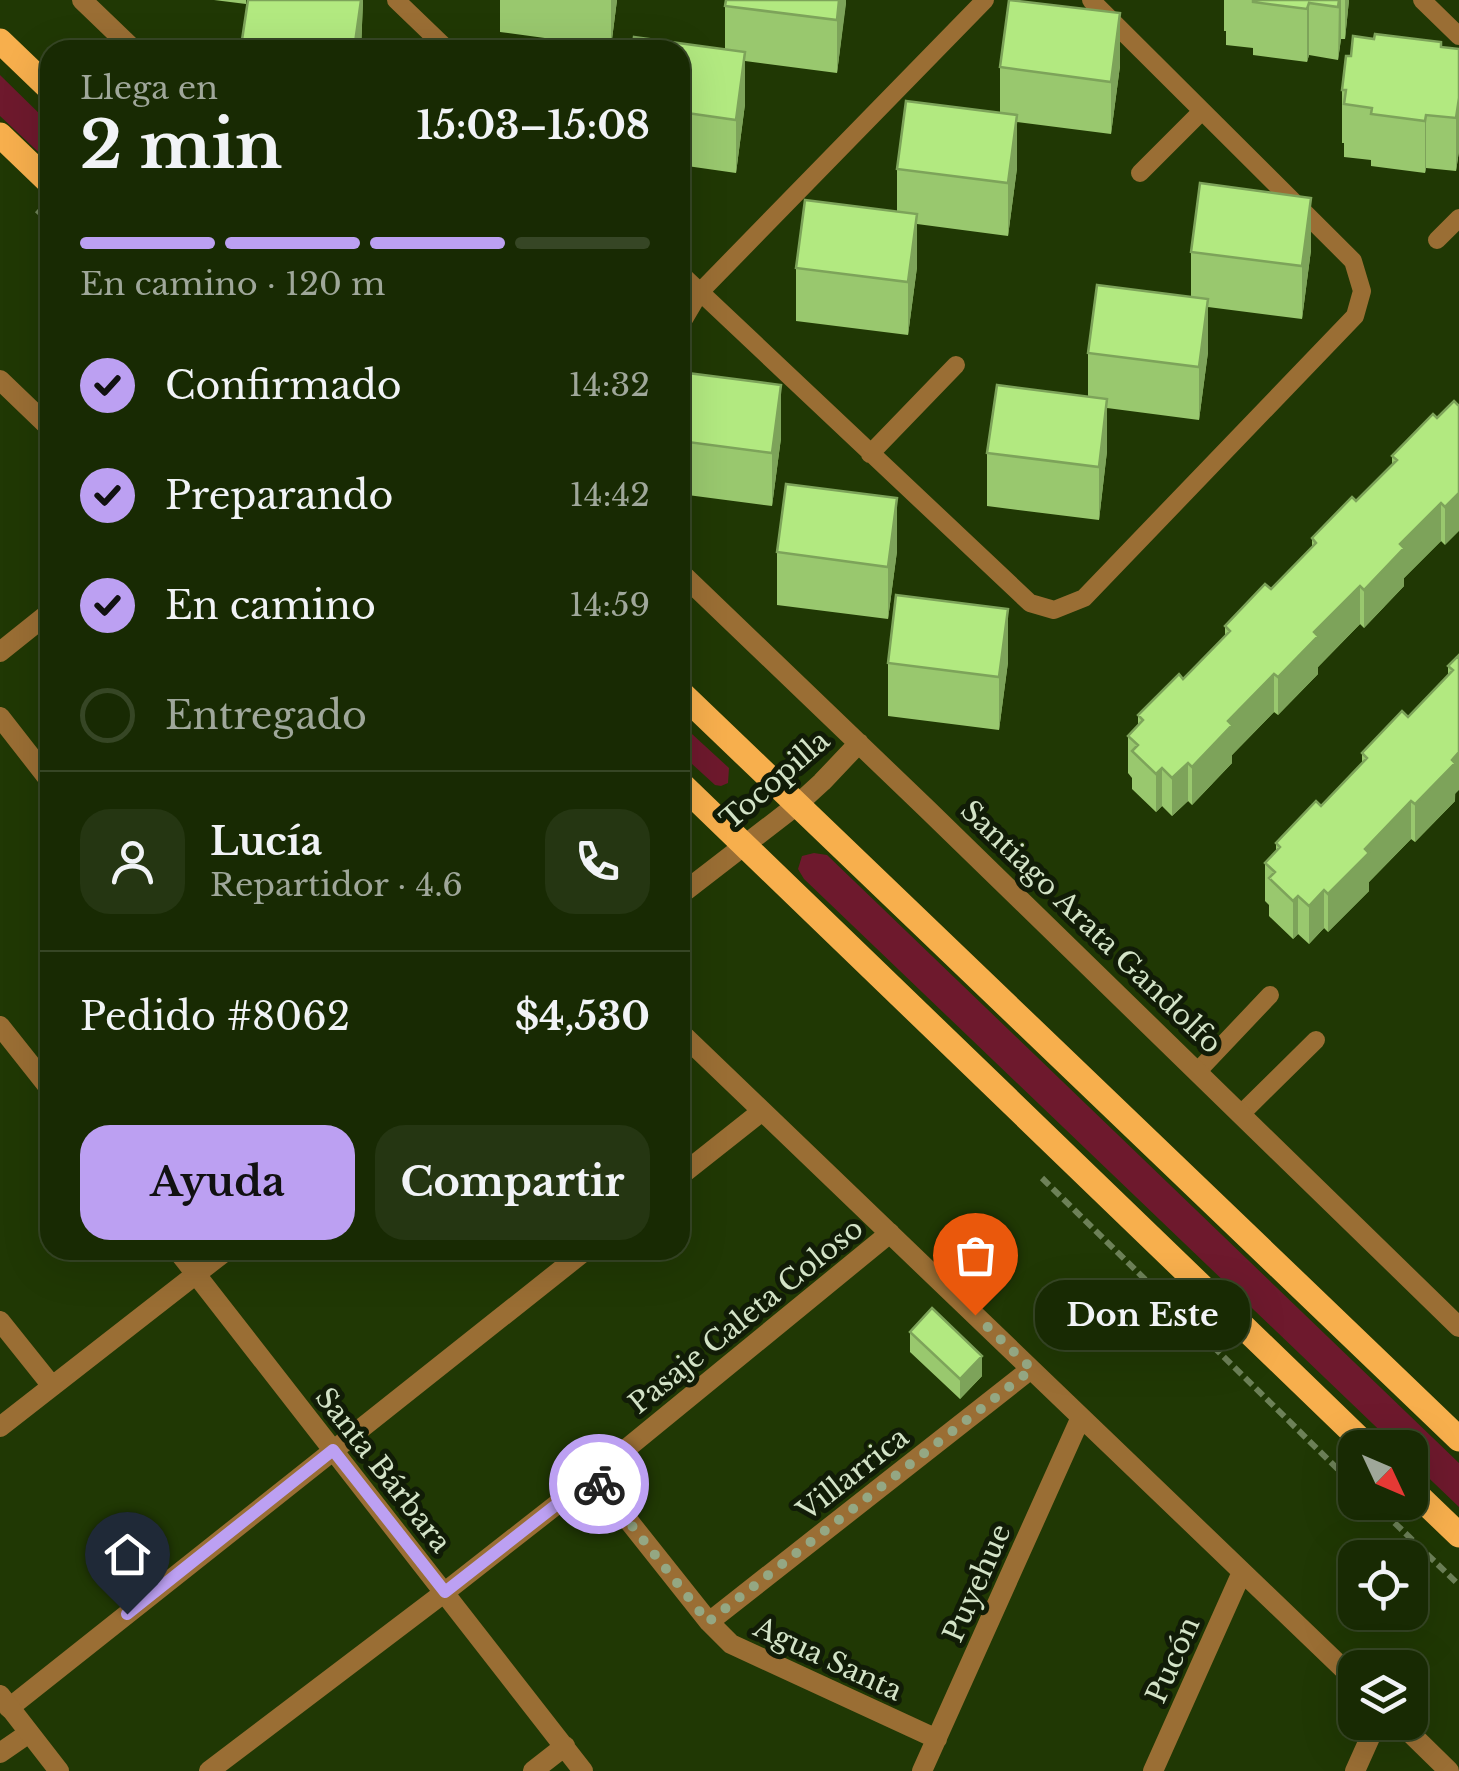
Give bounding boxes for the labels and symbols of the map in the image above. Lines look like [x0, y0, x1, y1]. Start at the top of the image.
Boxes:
street label: Tocopilla [713, 723, 837, 837]
street label: Santiago Arata Gandolfo [953, 793, 1229, 1061]
street label: Pasaje Caleta Coloso [622, 1211, 870, 1421]
pin [933, 1213, 1018, 1316]
callout: Don Este [1035, 1280, 1250, 1350]
street label: Santa Bárbara [308, 1381, 459, 1560]
street label: Villarrica [790, 1419, 916, 1529]
north arrow [1338, 1430, 1428, 1520]
courier [549, 1434, 649, 1534]
pin [85, 1512, 170, 1615]
street label: Puyehue [936, 1519, 1018, 1647]
street label: Agua Santa [747, 1609, 908, 1709]
street label: Pucón [1139, 1611, 1207, 1709]

